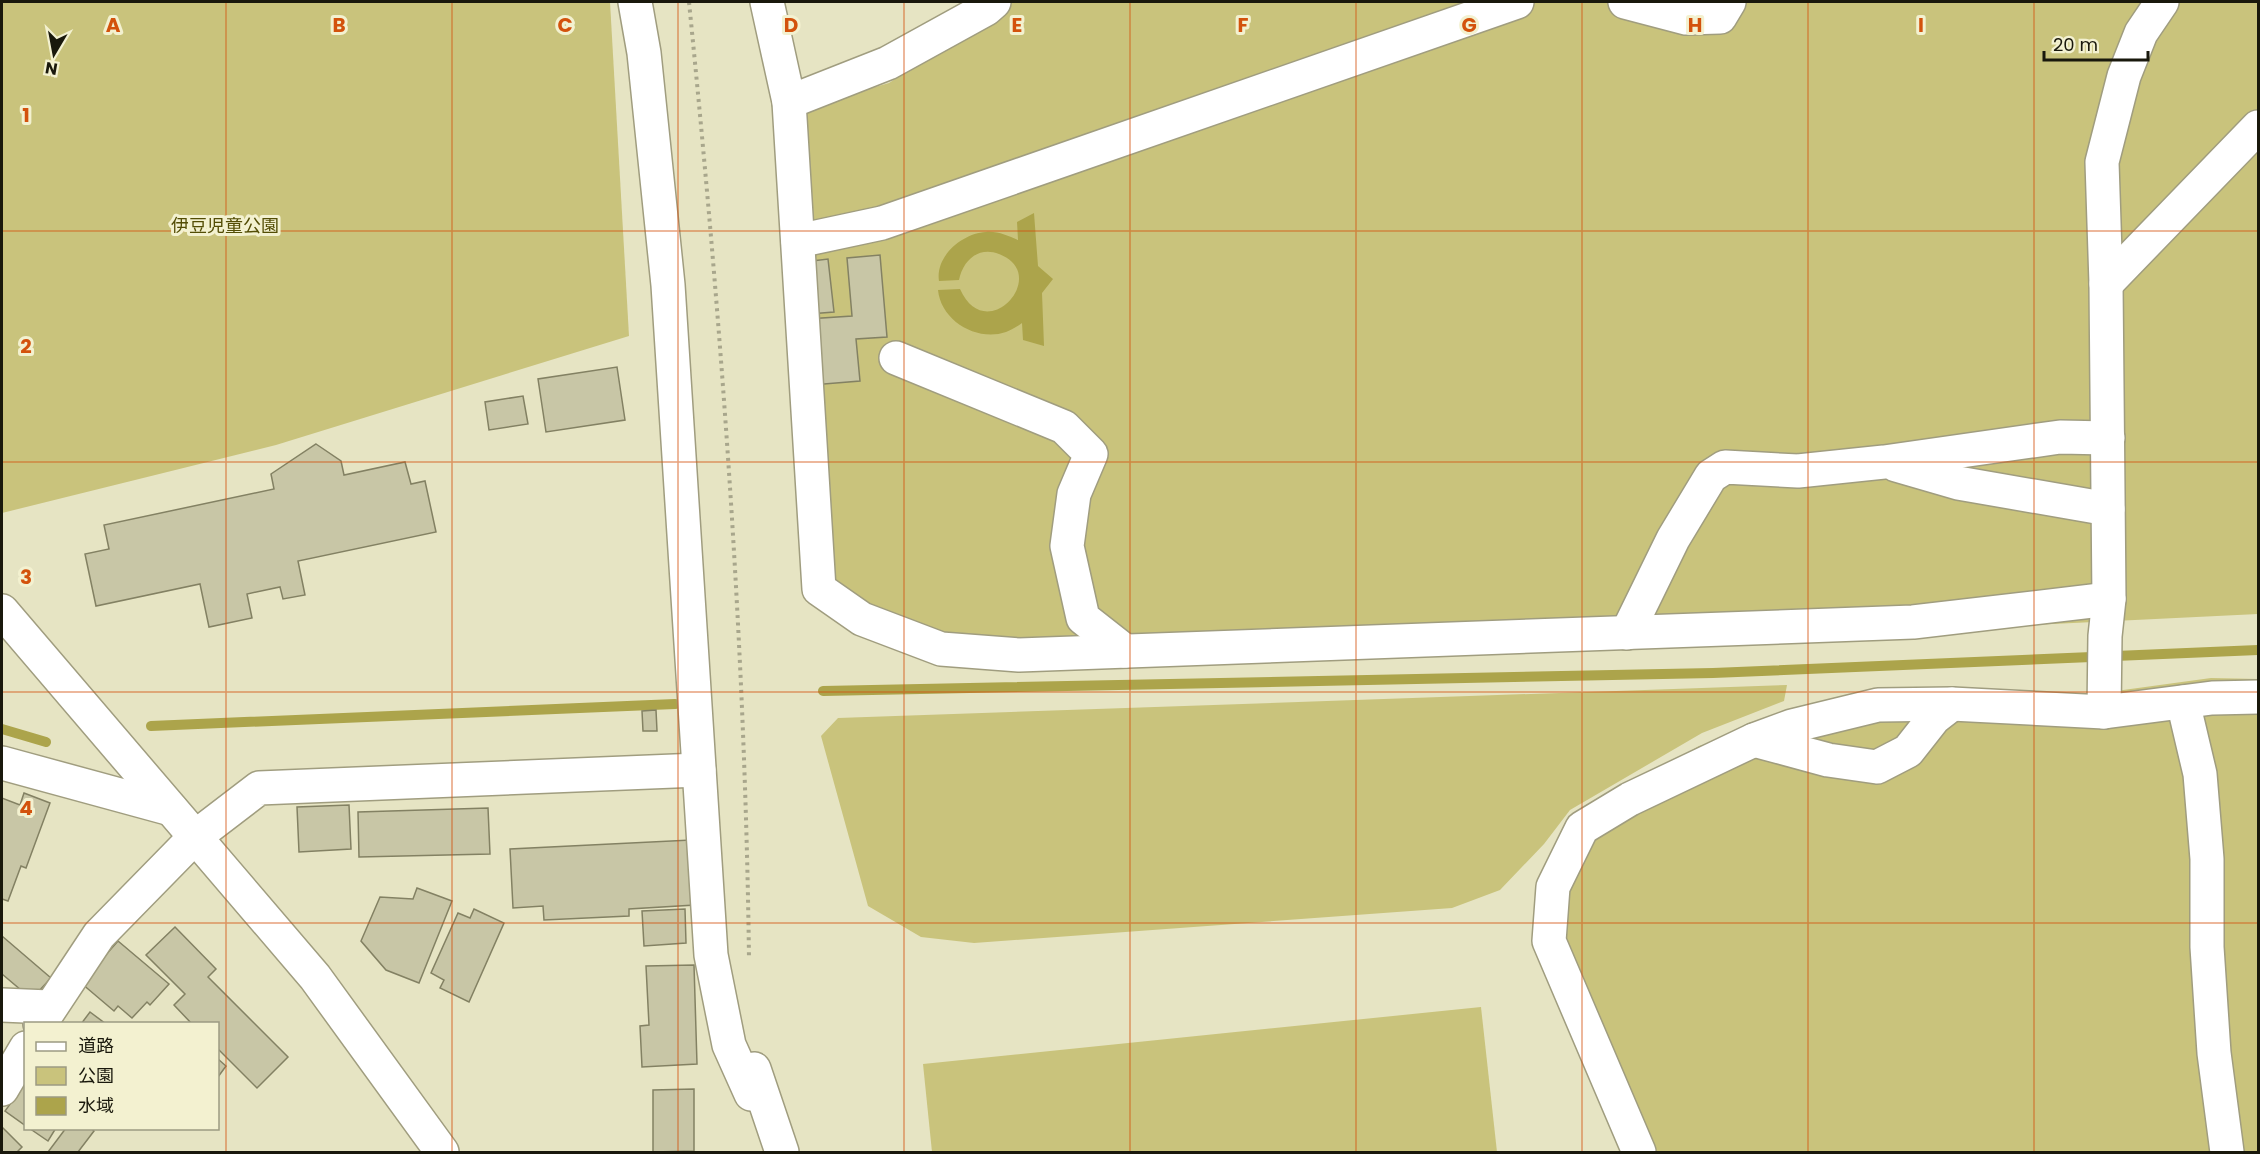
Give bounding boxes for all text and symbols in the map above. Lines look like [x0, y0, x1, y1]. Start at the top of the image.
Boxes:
text: A [106, 11, 121, 39]
text: B [332, 11, 346, 39]
text: C [557, 11, 573, 39]
text: D [784, 11, 798, 39]
text: E [1012, 11, 1022, 39]
text: F [1238, 11, 1249, 39]
text: G [1461, 11, 1477, 39]
text: H [1688, 11, 1702, 39]
text: I [1918, 11, 1924, 39]
north arrow [24, 24, 84, 84]
scale bar [2044, 24, 2148, 62]
text: 20 m [2053, 32, 2098, 57]
text: N [44, 56, 59, 81]
text: 1 [22, 101, 30, 129]
park label: 伊豆児童公園 [171, 213, 279, 238]
text: 2 [20, 332, 32, 360]
text: 3 [20, 563, 32, 591]
text: 4 [19, 794, 33, 822]
legend [24, 1022, 219, 1130]
text: 道路 [78, 1033, 114, 1058]
text: 公園 [78, 1063, 114, 1088]
text: 水域 [78, 1093, 114, 1118]

